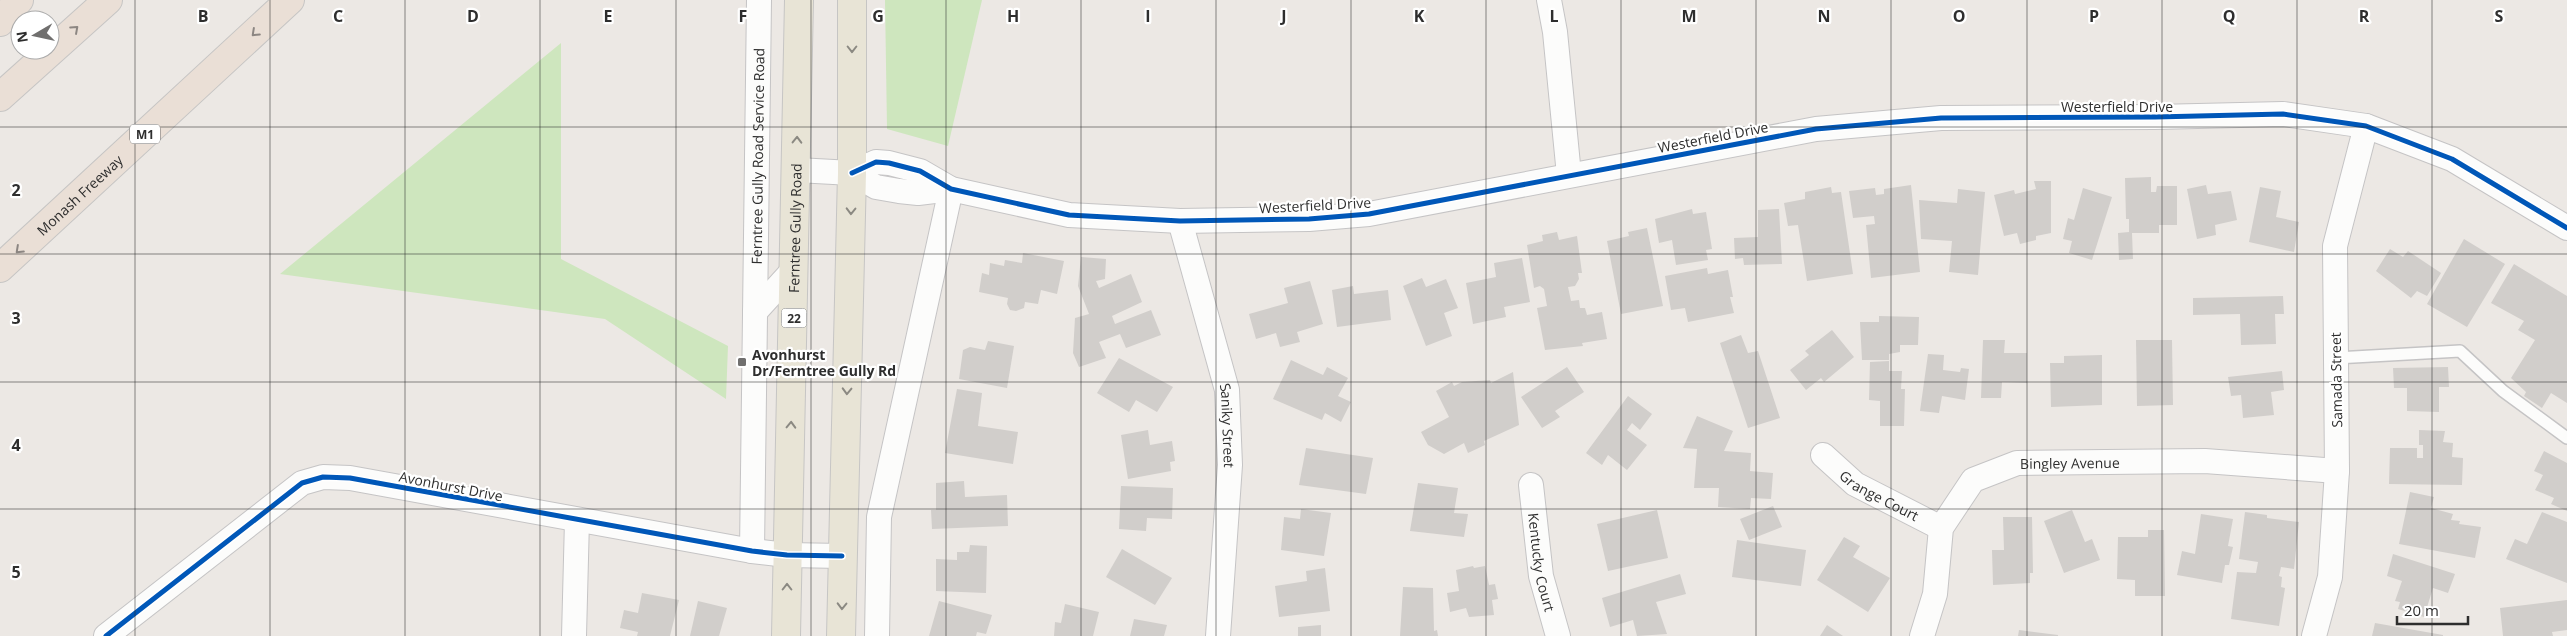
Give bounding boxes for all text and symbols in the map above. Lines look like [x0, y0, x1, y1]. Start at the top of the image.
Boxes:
text: B [198, 5, 208, 27]
text: C [333, 5, 343, 27]
text: D [467, 5, 479, 27]
text: E [604, 5, 613, 27]
text: F [739, 5, 747, 27]
text: G [872, 5, 884, 27]
text: H [1007, 5, 1019, 27]
text: I [1145, 5, 1151, 27]
text: J [1279, 5, 1287, 27]
text: K [1414, 5, 1425, 27]
text: L [1549, 5, 1559, 27]
text: M [1681, 5, 1697, 27]
text: N [1817, 5, 1831, 27]
text: O [1953, 5, 1965, 27]
text: P [2089, 5, 2099, 27]
text: Q [2223, 5, 2235, 27]
text: R [2359, 5, 2370, 27]
text: S [2495, 5, 2504, 27]
north arrow [10, 10, 60, 60]
one-way arrow [70, 26, 79, 35]
one-way arrow [251, 27, 260, 36]
text: N [11, 30, 32, 44]
one-way arrow [847, 45, 857, 53]
street label: Ferntree Gully Road Service Road [746, 48, 768, 264]
street label: Westerfield Drive [2061, 97, 2173, 116]
street label: Westerfield Drive [1656, 117, 1770, 157]
road number: M1 [130, 125, 160, 144]
one-way arrow [792, 136, 802, 144]
street label: Monash Freeway [32, 149, 127, 239]
street label: Ferntree Gully Road [784, 163, 805, 293]
text: 2 [11, 179, 21, 201]
street label: Westerfield Drive [1259, 193, 1372, 217]
one-way arrow [846, 208, 856, 215]
one-way arrow [16, 244, 25, 253]
text: 3 [11, 307, 21, 329]
road number: 22 [782, 308, 806, 328]
street label: Samada Street [2326, 332, 2346, 428]
place label: Avonhurst Dr/Ferntree Gully Rd [752, 345, 896, 380]
marker: Avonhurst Dr/Ferntree Gully Rd [736, 356, 748, 368]
street label: Saniky Street [1216, 381, 1240, 469]
one-way arrow [842, 388, 852, 395]
one-way arrow [786, 421, 796, 428]
text: 4 [11, 434, 21, 456]
street label: Bingley Avenue [2020, 452, 2120, 472]
street label: Grange Court [1836, 465, 1922, 525]
street label: Avonhurst Drive [397, 467, 505, 505]
street label: Kentucky Court [1525, 512, 1560, 614]
text: 5 [11, 561, 21, 583]
one-way arrow [782, 583, 792, 591]
scale bar [2397, 594, 2468, 626]
text: 20 m [2404, 600, 2439, 620]
one-way arrow [837, 602, 847, 610]

